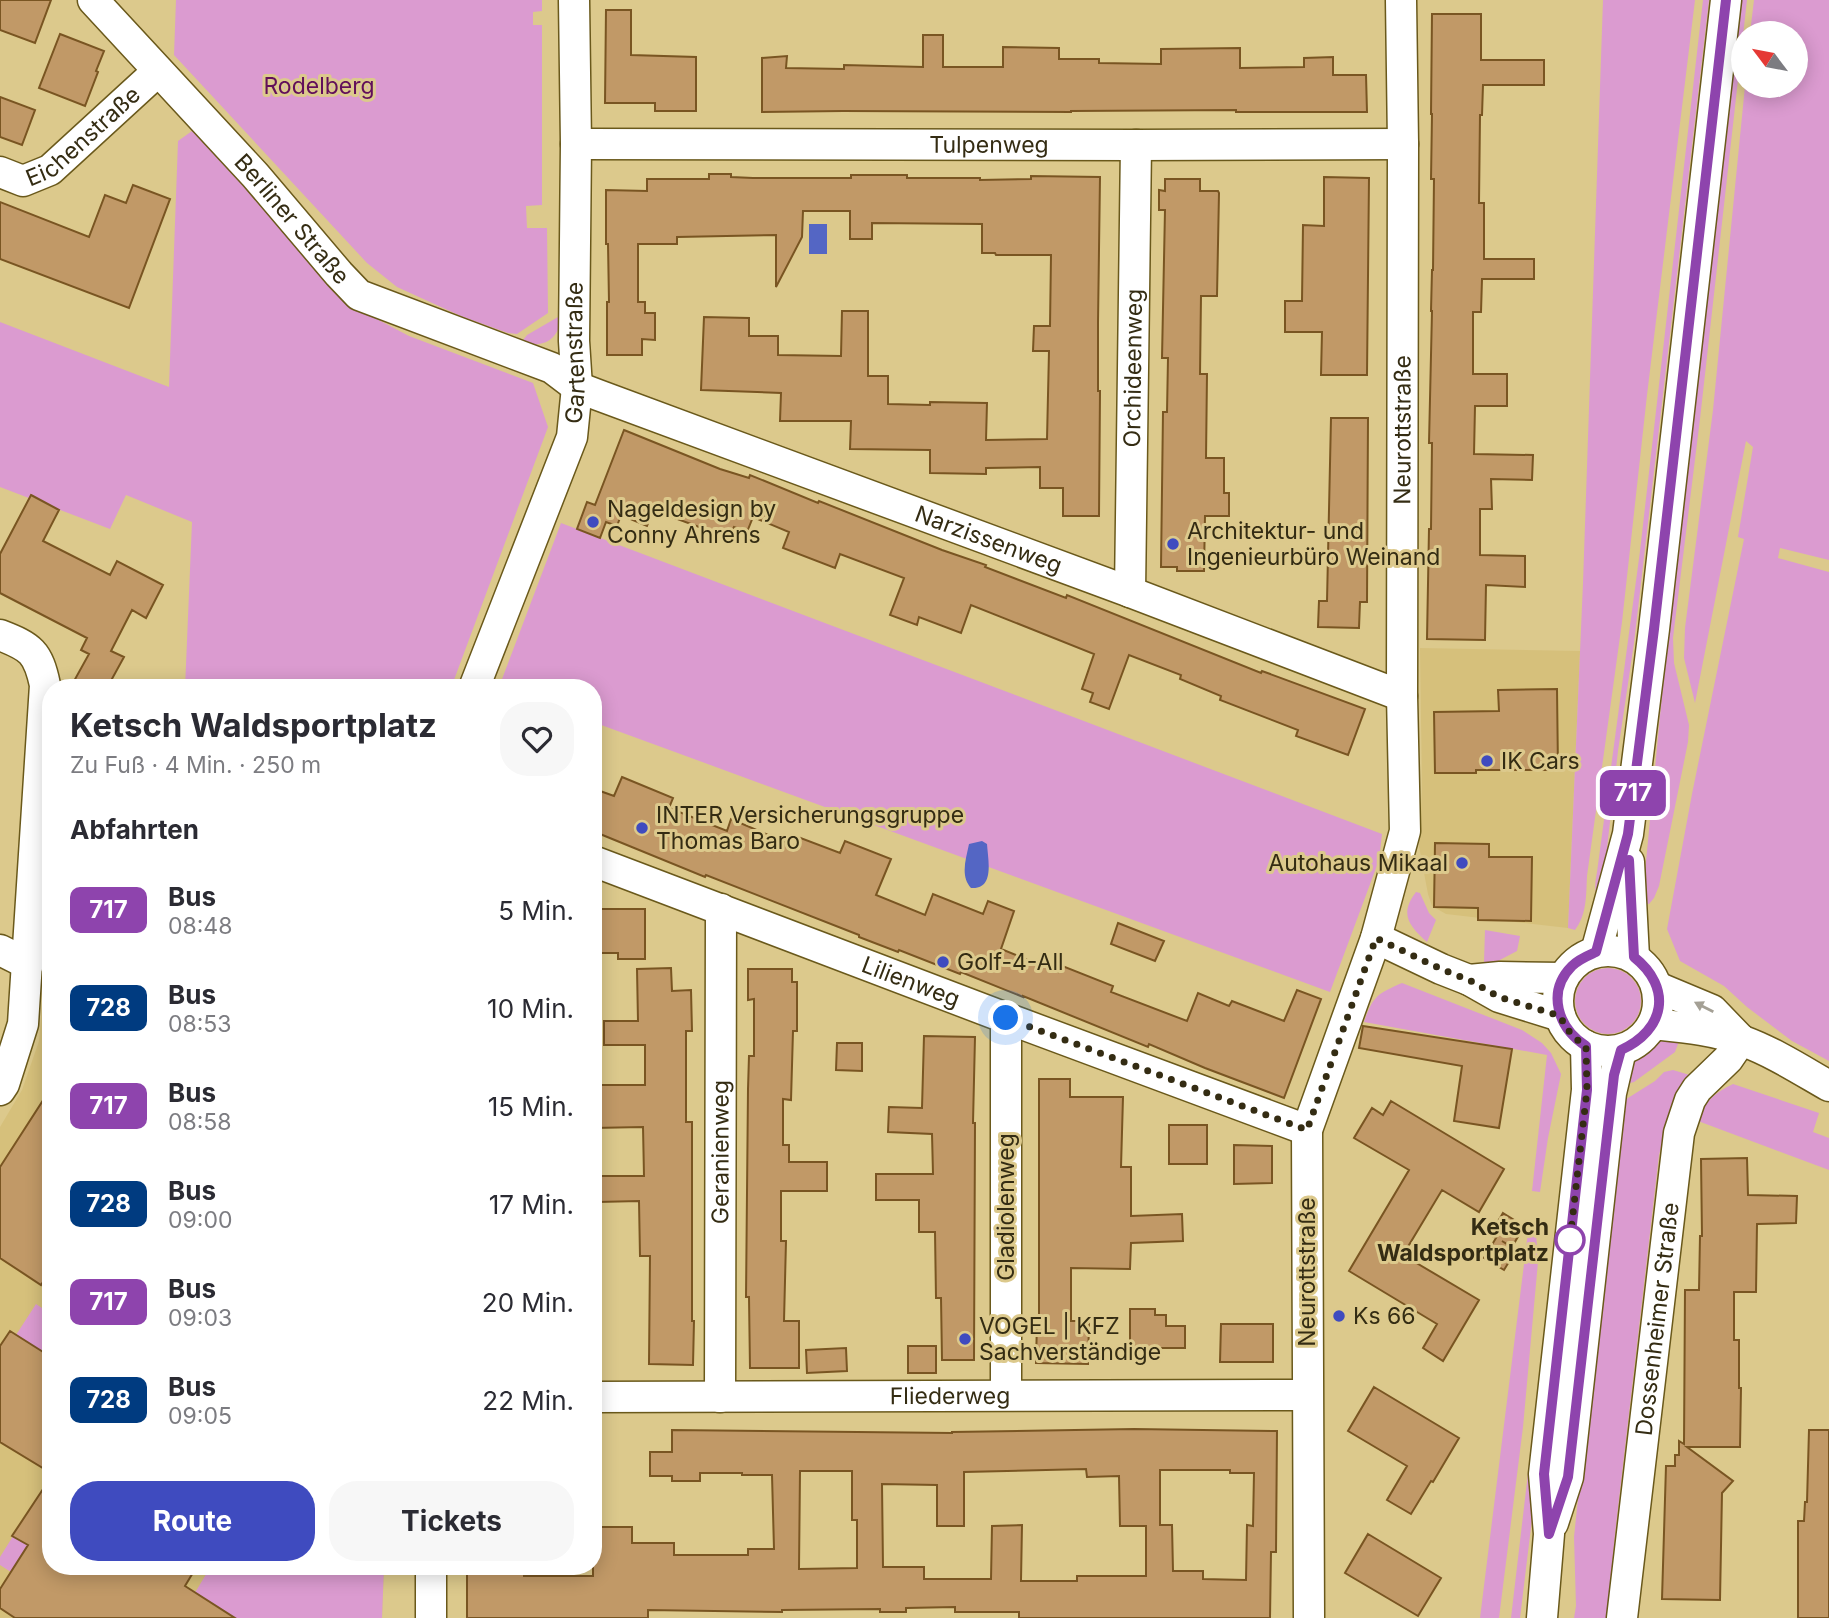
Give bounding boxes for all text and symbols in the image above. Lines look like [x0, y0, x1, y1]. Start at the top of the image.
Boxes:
north arrow [1731, 21, 1808, 98]
map controls [1731, 21, 1808, 98]
park label: Rodelberg [263, 72, 375, 100]
street label: Eichenstraße [22, 81, 146, 192]
street label: Tulpenweg [929, 131, 1049, 159]
street label: Berliner Straße [229, 148, 355, 290]
street label: Gartenstraße [559, 281, 591, 425]
street label: Orchideenweg [1118, 288, 1148, 448]
street label: Neurottstraße [1388, 355, 1417, 505]
place label: Nageldesign by Conny Ahrens [607, 495, 776, 549]
street label: Narzissenweg [911, 500, 1066, 580]
marker: Nageldesign by Conny Ahrens [585, 514, 601, 530]
place label: Architektur- und Ingenieurbüro Weinand [1187, 517, 1440, 571]
marker: Architektur- und Ingenieurbüro Weinand [1165, 536, 1181, 552]
button: heart [500, 702, 574, 776]
text: Ketsch Waldsportplatz [70, 705, 437, 745]
place label: IK Cars [1501, 747, 1580, 775]
text: Zu Fuß · 4 Min. · 250 m [70, 751, 321, 779]
marker: IK Cars [1479, 753, 1495, 769]
line badge: 717 [1593, 770, 1673, 816]
text: 717 [1614, 778, 1652, 807]
place label: INTER Versicherungsgruppe Thomas Baro [656, 801, 964, 855]
text: Abfahrten [70, 814, 199, 845]
marker: INTER Versicherungsgruppe Thomas Baro [634, 820, 650, 836]
place label: Autohaus Mikaal [1268, 849, 1448, 877]
marker: Autohaus Mikaal [1454, 855, 1470, 871]
text: Bus [168, 881, 216, 912]
text: 717 [89, 895, 128, 924]
text: 5 Min. [498, 895, 574, 926]
text: 08:48 [168, 912, 232, 940]
place label: Golf-4-All [957, 948, 1064, 976]
street label: Lilienweg [858, 950, 964, 1013]
marker: Golf-4-All [935, 954, 951, 970]
text: Bus [168, 979, 216, 1010]
text: 728 [86, 993, 131, 1022]
text: 10 Min. [487, 993, 574, 1024]
your location [988, 1000, 1023, 1035]
one-way arrow [1694, 1001, 1714, 1012]
text: 08:53 [168, 1010, 232, 1038]
text: Bus [168, 1077, 216, 1108]
street label: Geranienweg [706, 1080, 735, 1224]
text: 717 [89, 1091, 128, 1120]
text: 15 Min. [488, 1091, 574, 1122]
text: 08:58 [168, 1108, 232, 1136]
street label: Gladiolenweg [992, 1133, 1020, 1281]
text: Bus [168, 1175, 216, 1206]
text: 728 [86, 1189, 131, 1218]
text: 17 Min. [489, 1189, 574, 1220]
street label: Neurottstraße [1293, 1197, 1321, 1347]
street label: Dossenheimer Straße [1630, 1201, 1685, 1437]
text: 09:00 [168, 1206, 232, 1234]
place label: Ketsch Waldsportplatz [1377, 1213, 1549, 1267]
marker: Ketsch Waldsportplatz [1555, 1225, 1585, 1255]
text: Bus [168, 1273, 216, 1304]
text: 717 [89, 1287, 128, 1316]
text: 20 Min. [482, 1287, 574, 1318]
place label: Ks 66 [1353, 1302, 1416, 1330]
text: 09:03 [168, 1304, 232, 1332]
marker: Ks 66 [1331, 1308, 1347, 1324]
place label: VOGEL | KFZ Sachverständige [979, 1312, 1161, 1366]
marker: VOGEL | KFZ Sachverständige [957, 1331, 973, 1347]
text: Bus [168, 1371, 216, 1402]
street label: Fliederweg [890, 1382, 1010, 1410]
text: 728 [86, 1385, 131, 1414]
text: 22 Min. [482, 1385, 574, 1416]
text: 09:05 [168, 1402, 232, 1430]
button: Route [70, 1481, 315, 1561]
button: Tickets [329, 1481, 574, 1561]

